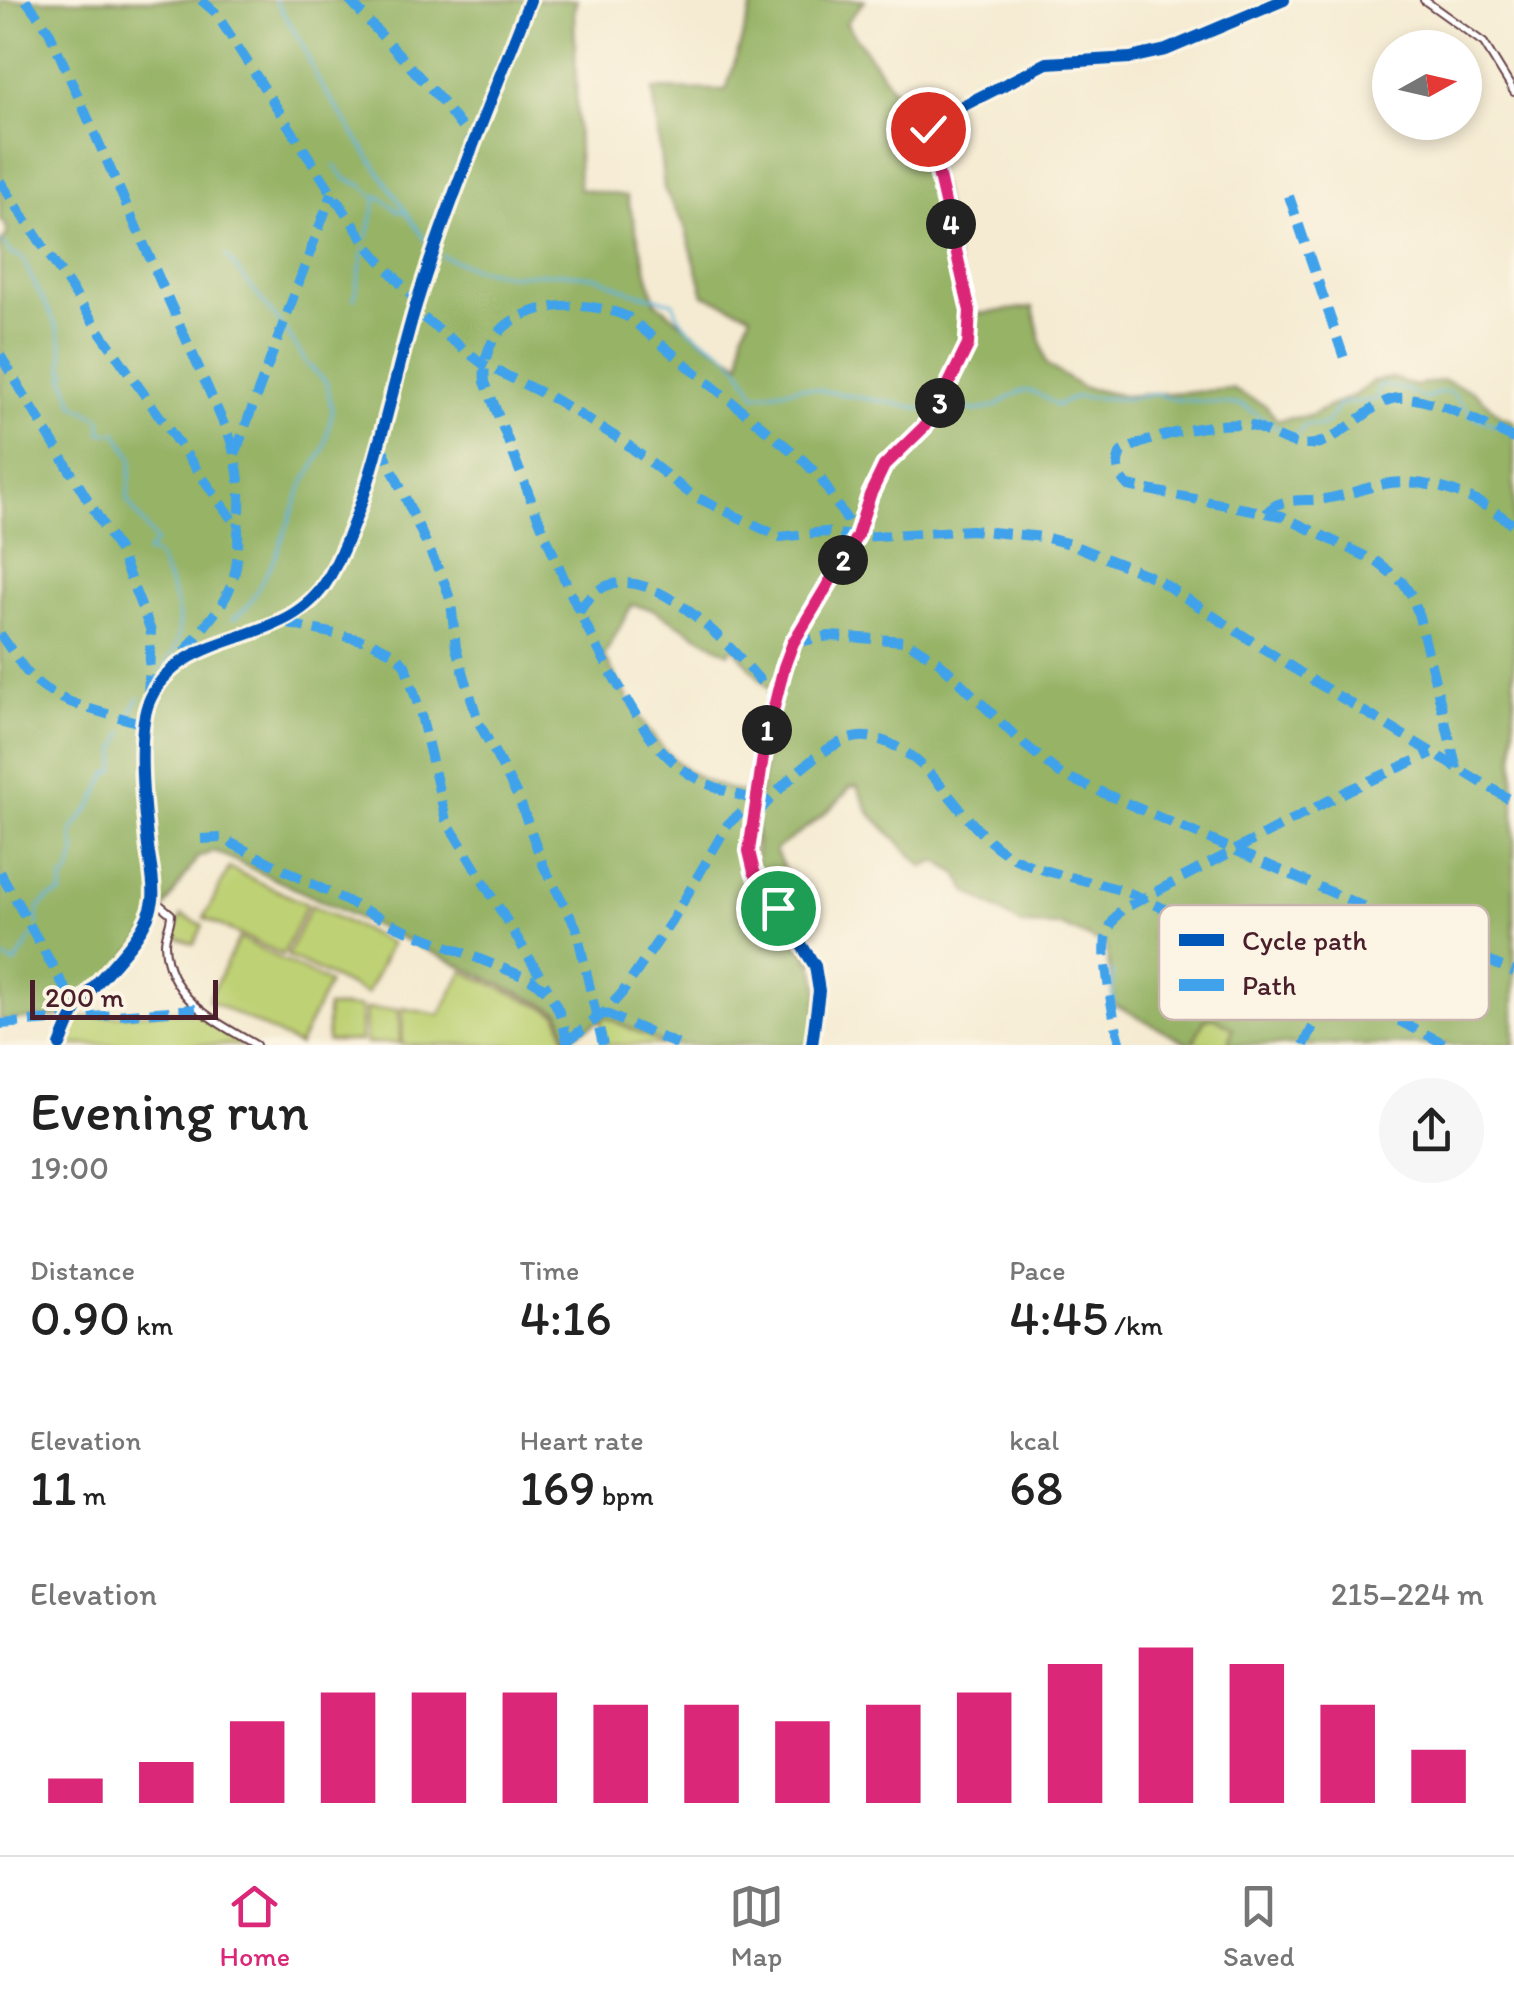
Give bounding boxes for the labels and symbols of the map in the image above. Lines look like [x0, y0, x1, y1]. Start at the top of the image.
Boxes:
north arrow [1372, 30, 1482, 140]
pin [886, 87, 971, 172]
pin: 4 [926, 199, 976, 249]
pin: 3 [915, 378, 965, 428]
pin: 2 [818, 535, 868, 585]
pin: 1 [742, 705, 792, 755]
pin [736, 866, 821, 951]
legend [1159, 905, 1489, 1020]
text: Cycle path [1242, 923, 1367, 957]
text: Path [1242, 968, 1296, 1002]
scale bar [30, 975, 218, 1020]

